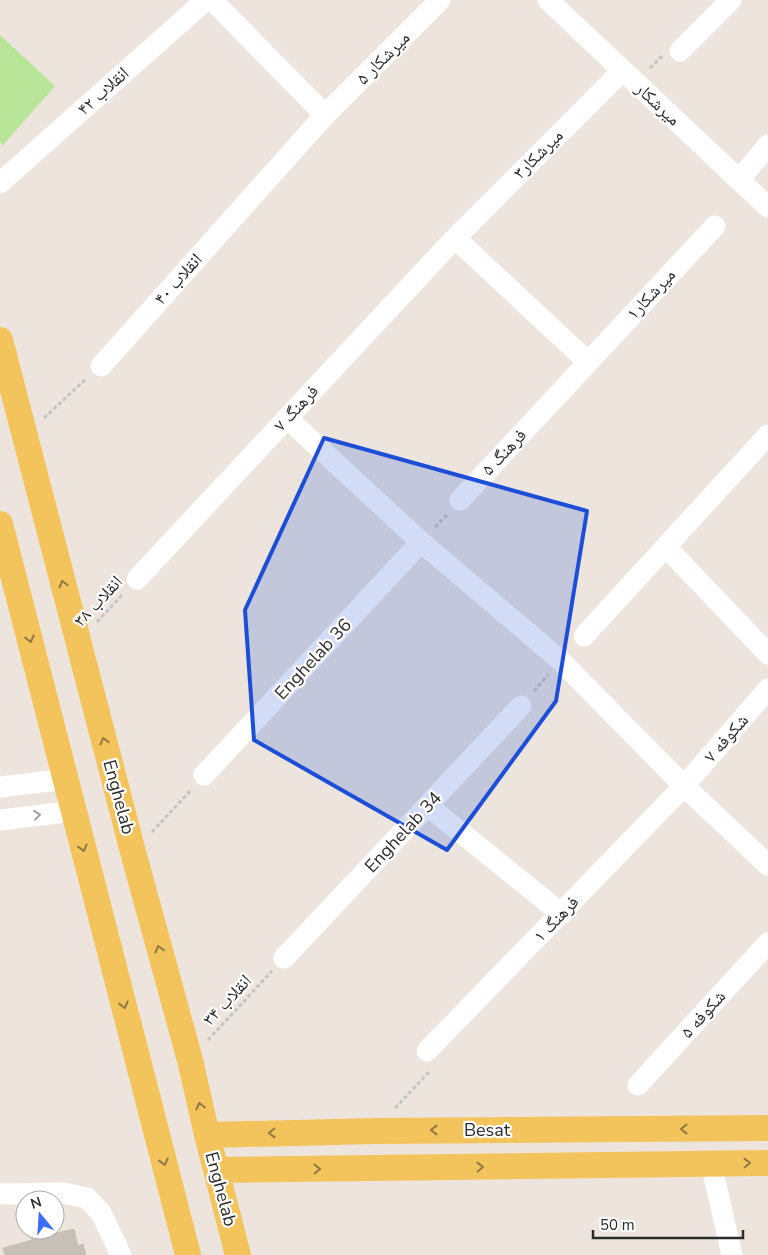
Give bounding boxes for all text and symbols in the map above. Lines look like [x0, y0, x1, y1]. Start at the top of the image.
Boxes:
street label: میرشکار ۵ [351, 26, 415, 90]
street label: انقلاب ۴۲ [72, 61, 134, 121]
street label: میرشکار [629, 76, 686, 131]
street label: میرشکار۳ [508, 124, 568, 184]
street label: انقلاب ۴۰ [148, 248, 208, 310]
street label: میرشکار۱ [621, 263, 681, 325]
street label: فرهنگ ۷ [268, 379, 324, 437]
street label: فرهنگ ۵ [476, 423, 532, 481]
street label: انقلاب ۳۸ [68, 570, 128, 632]
one-way arrow [59, 580, 69, 588]
street label: Enghelab 36 [269, 613, 357, 705]
one-way arrow [24, 635, 34, 643]
street label: شکوفه ۷ [698, 709, 754, 767]
one-way arrow [99, 736, 110, 745]
street label: Enghelab [98, 757, 140, 837]
street label: Enghelab 34 [359, 786, 447, 878]
one-way arrow [33, 810, 41, 821]
one-way arrow [77, 843, 88, 852]
street label: فرهنگ ۱ [528, 891, 584, 947]
one-way arrow [155, 945, 165, 953]
street label: انقلاب ۳۴ [197, 969, 257, 1031]
street label: شکوفه ۵ [675, 985, 731, 1043]
one-way arrow [118, 1000, 129, 1009]
one-way arrow [195, 1102, 206, 1110]
street label: Besat [464, 1118, 511, 1142]
one-way arrow [680, 1124, 688, 1134]
one-way arrow [430, 1125, 438, 1135]
one-way arrow [268, 1128, 276, 1138]
street label: Enghelab [200, 1149, 242, 1229]
one-way arrow [158, 1158, 169, 1167]
one-way arrow [744, 1158, 751, 1168]
one-way arrow [476, 1161, 484, 1172]
one-way arrow [313, 1163, 321, 1174]
north arrow [15, 1190, 65, 1240]
text: N [28, 1192, 44, 1214]
scale bar [593, 1208, 743, 1240]
text: 50 m [600, 1215, 635, 1235]

